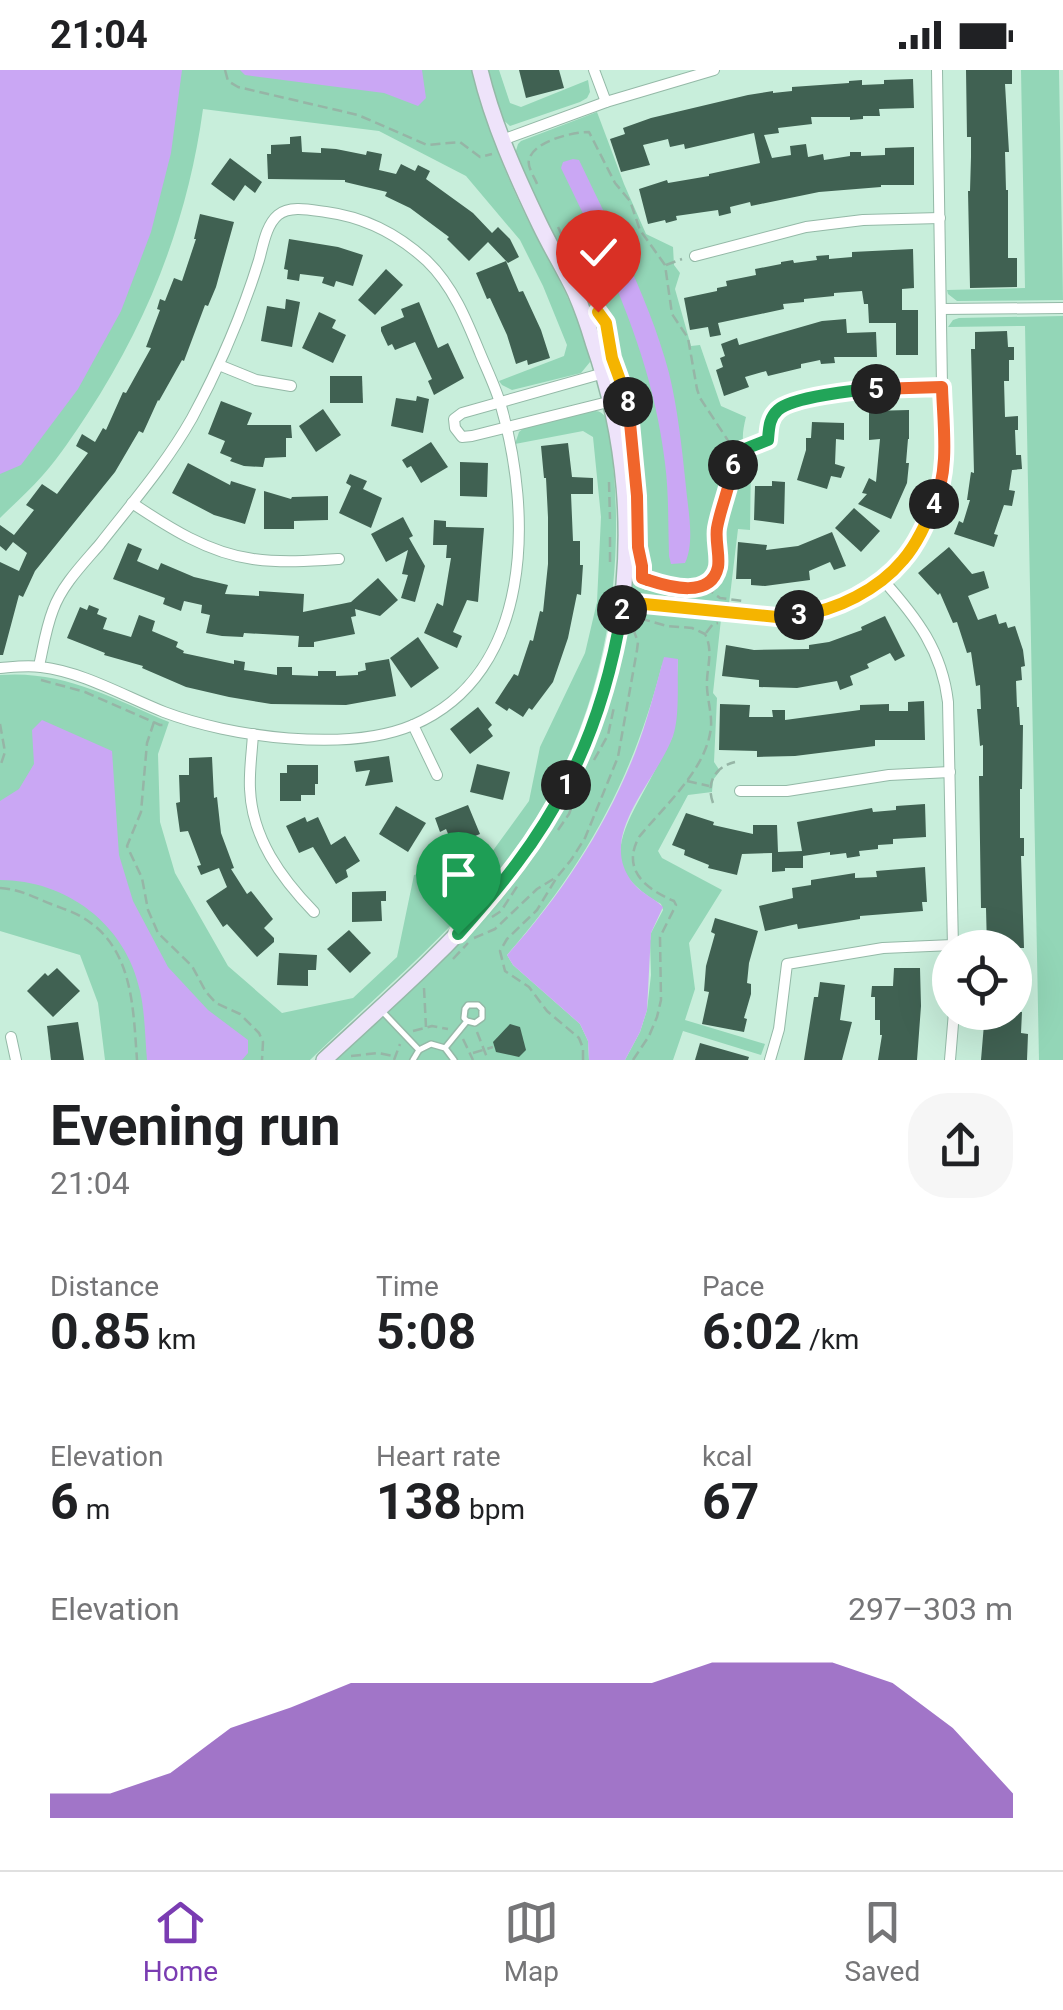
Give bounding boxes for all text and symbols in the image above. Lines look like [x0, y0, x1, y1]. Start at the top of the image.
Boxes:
text: 21:04 [50, 13, 148, 57]
pin [556, 210, 641, 313]
icon: check [571, 225, 626, 280]
pin: 5 [851, 364, 901, 414]
text: 5 [868, 372, 884, 405]
pin: 8 [603, 377, 653, 427]
text: 8 [620, 385, 636, 418]
pin: 6 [708, 440, 758, 490]
text: 6 [725, 448, 741, 481]
pin: 4 [909, 479, 959, 529]
text: 4 [926, 487, 942, 520]
pin: 2 [597, 585, 647, 635]
pin: 3 [774, 590, 824, 640]
text: 2 [614, 593, 630, 626]
text: 3 [791, 598, 807, 631]
pin: 1 [541, 760, 591, 810]
text: 1 [558, 768, 574, 801]
pin [416, 832, 501, 935]
icon: arrive [431, 847, 486, 902]
map controls [932, 930, 1032, 1030]
button: locate [932, 930, 1032, 1030]
button: share [908, 1093, 1013, 1198]
text: Evening run [50, 1094, 341, 1158]
text: 21:04 [50, 1164, 130, 1202]
text: Distance [50, 1270, 159, 1303]
text: Time [376, 1270, 439, 1303]
text: Pace [702, 1270, 764, 1303]
text: 0.85 [50, 1303, 151, 1361]
text: 5:08 [376, 1303, 476, 1361]
text: 6:02 [702, 1303, 802, 1361]
text: km [151, 1323, 196, 1356]
text: /km [802, 1323, 859, 1356]
text: Elevation [50, 1440, 163, 1473]
text: Heart rate [376, 1440, 501, 1473]
text: kcal [702, 1440, 753, 1473]
text: 6 [50, 1473, 79, 1531]
text: 138 [376, 1473, 462, 1531]
text: 67 [702, 1473, 759, 1531]
text: m [79, 1493, 110, 1526]
text: bpm [462, 1493, 525, 1526]
text: Elevation [50, 1590, 180, 1628]
text: 297–303 m [848, 1590, 1013, 1628]
tab: Home [143, 1895, 218, 1988]
tab: Map [504, 1895, 559, 1988]
tab: Saved [845, 1895, 920, 1988]

